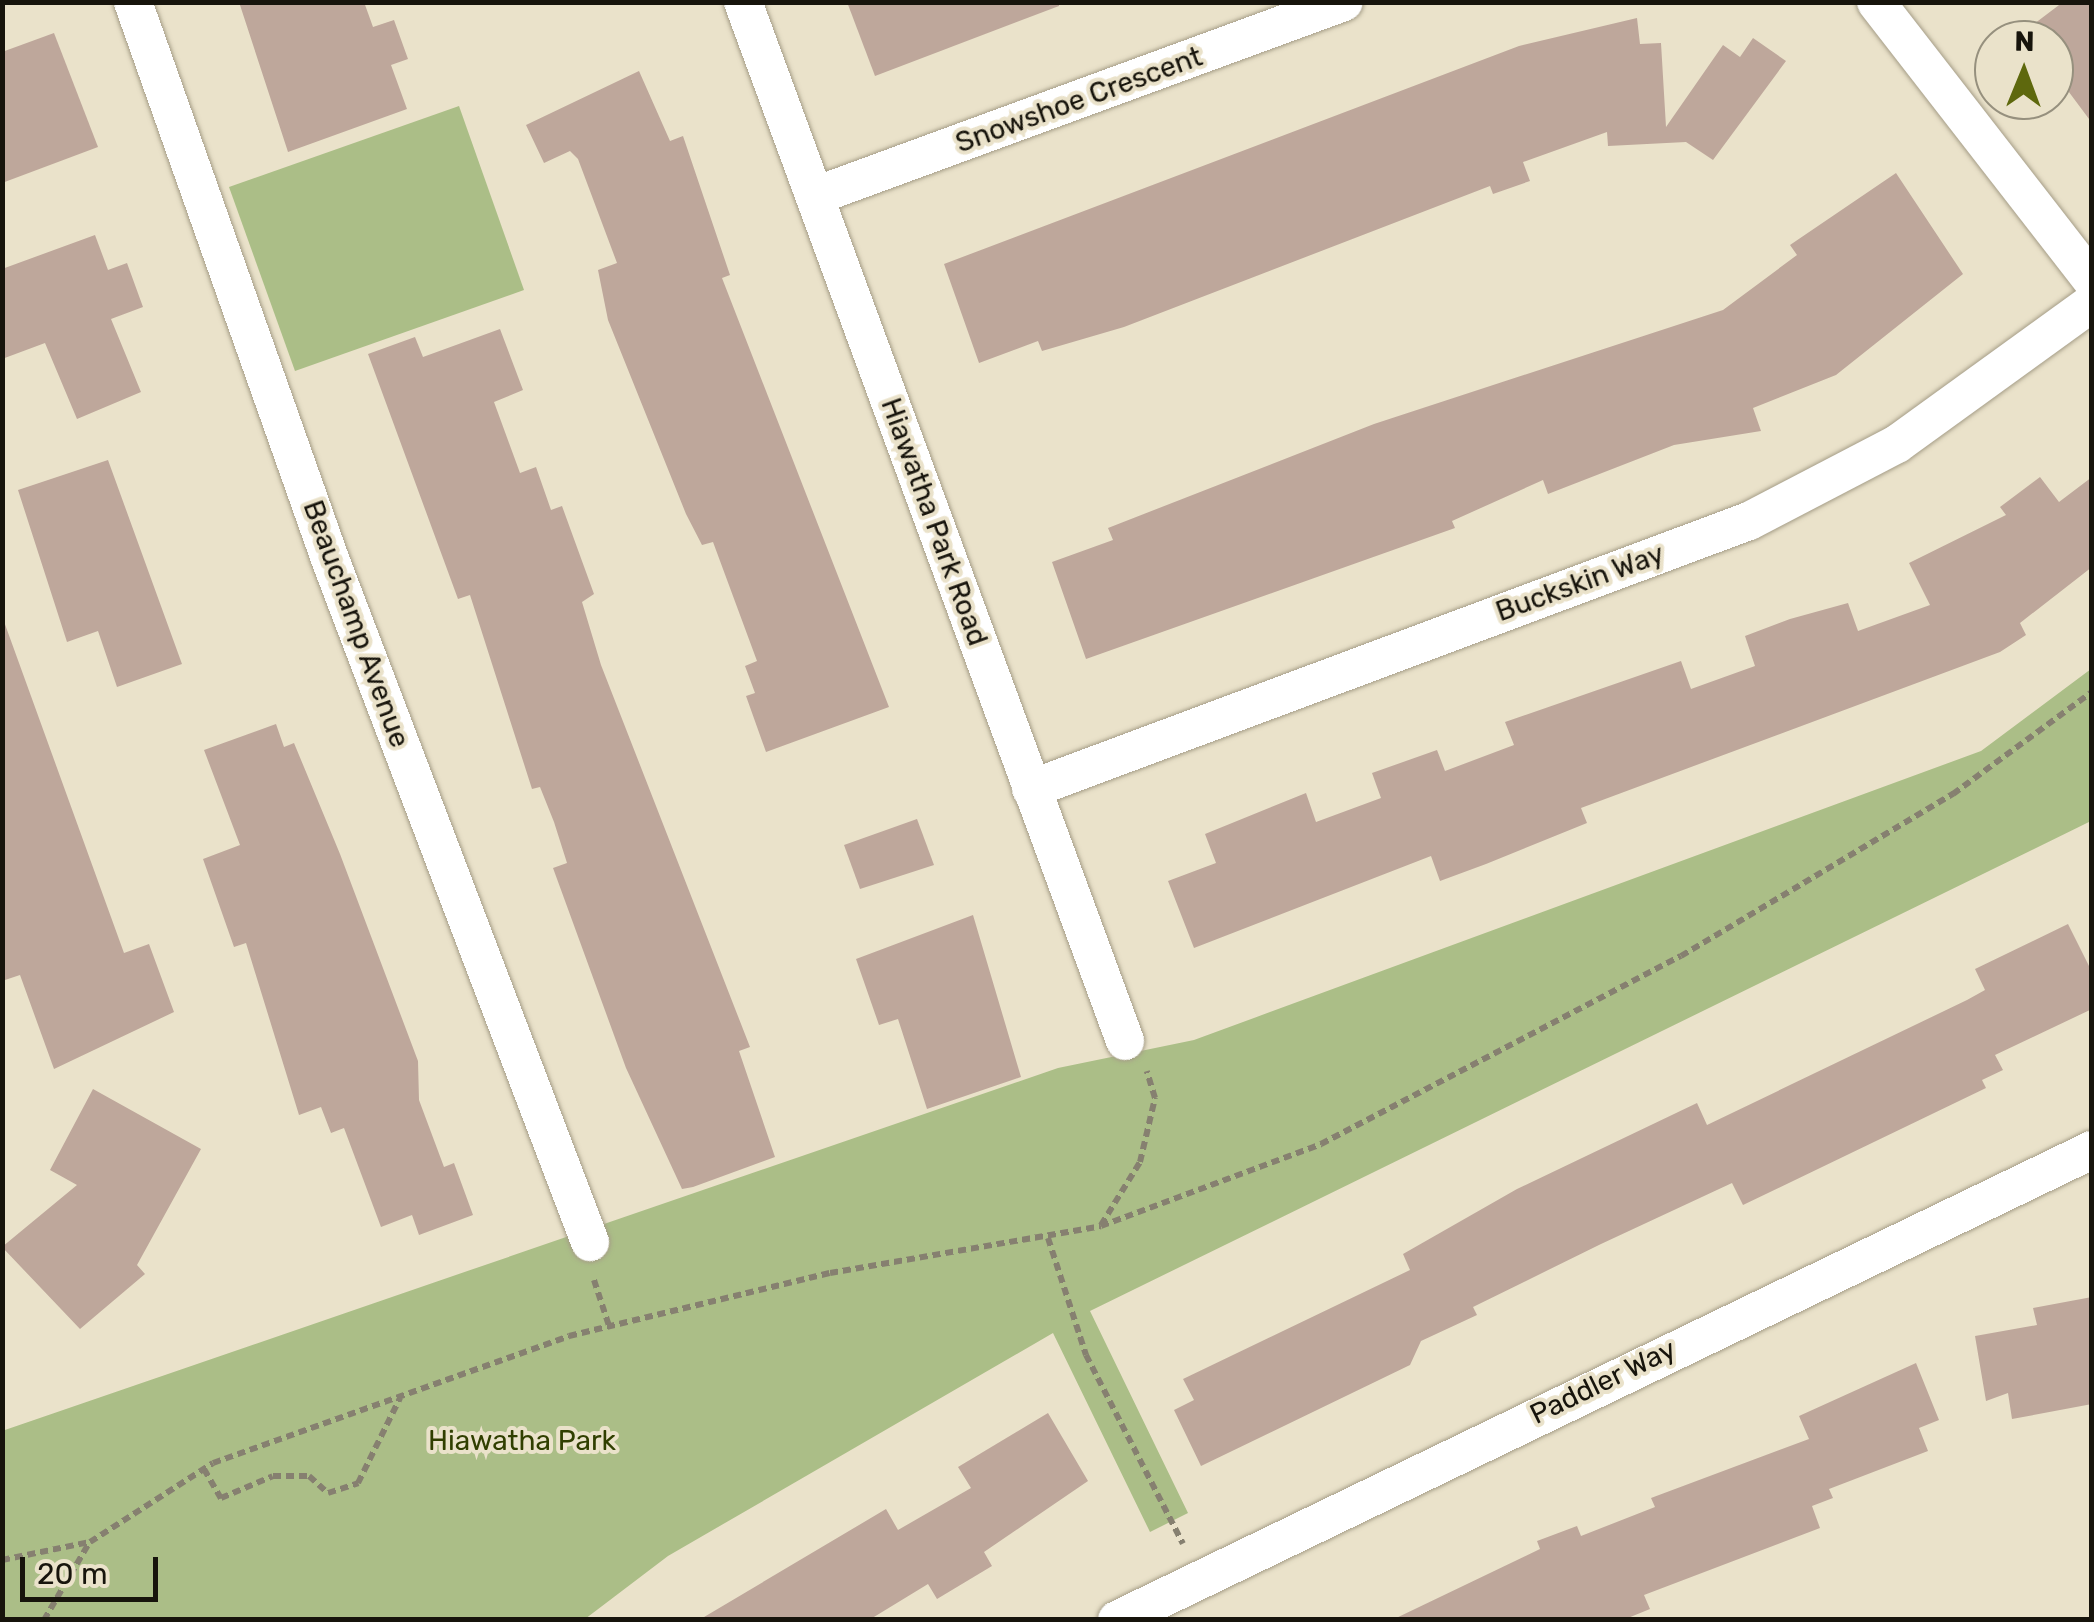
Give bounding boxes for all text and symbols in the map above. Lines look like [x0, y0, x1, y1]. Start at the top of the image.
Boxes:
north arrow [1974, 20, 2074, 120]
text: N [2014, 25, 2035, 58]
street label: Snowshoe Crescent [951, 40, 1207, 160]
street label: Hiawatha Park Road [874, 393, 994, 651]
street label: Beauchamp Avenue [296, 496, 416, 752]
street label: Buckskin Way [1491, 537, 1669, 629]
street label: Paddler Way [1524, 1332, 1682, 1432]
park label: Hiawatha Park [428, 1424, 616, 1458]
scale bar [25, 1537, 162, 1599]
text: 20 m [37, 1556, 108, 1592]

